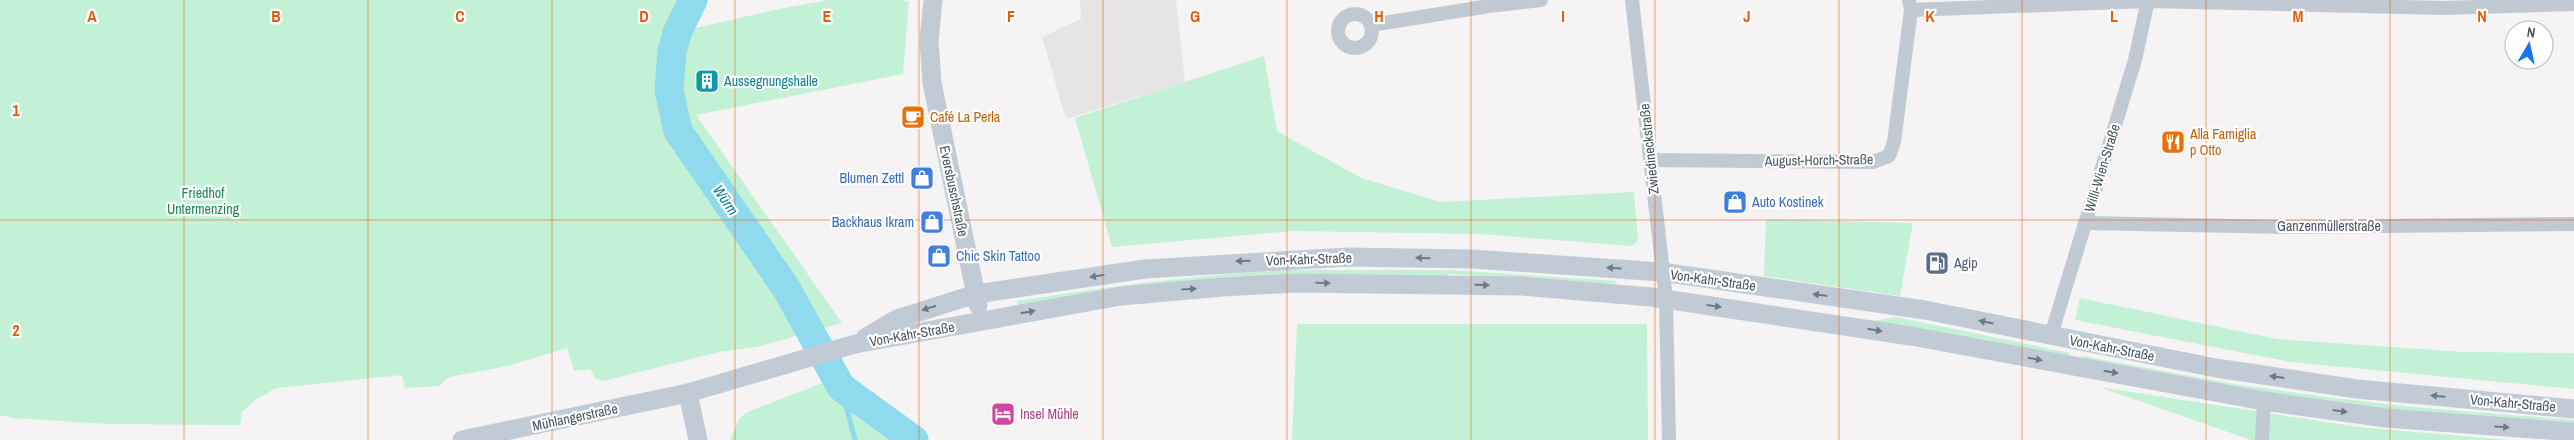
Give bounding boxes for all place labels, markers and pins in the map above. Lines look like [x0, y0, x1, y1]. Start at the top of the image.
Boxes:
building icon: Aussegnungshalle [694, 68, 720, 94]
place label: Aussegnungshalle [723, 72, 818, 90]
cafe icon: Café La Perla [900, 104, 926, 130]
place label: Café La Perla [930, 108, 1001, 126]
place label: Alla Famiglia p Otto [2189, 125, 2257, 159]
restaurant icon: Alla Famiglia p Otto [2160, 129, 2186, 155]
shop icon: Blumen Zettl [909, 165, 935, 191]
place label: Blumen Zettl [840, 169, 904, 187]
shop icon: Auto Kostinek [1722, 189, 1748, 215]
place label: Auto Kostinek [1751, 193, 1824, 211]
shop icon: Backhaus Ikram [919, 209, 945, 235]
place label: Backhaus Ikram [832, 213, 914, 231]
shop icon: Chic Skin Tattoo [926, 243, 952, 269]
place label: Chic Skin Tattoo [956, 247, 1040, 265]
fuel station icon: Agip [1924, 250, 1950, 276]
place label: Agip [1953, 254, 1978, 272]
hotel icon: Insel Mühle [990, 401, 1016, 427]
place label: Insel Mühle [1020, 405, 1079, 423]

